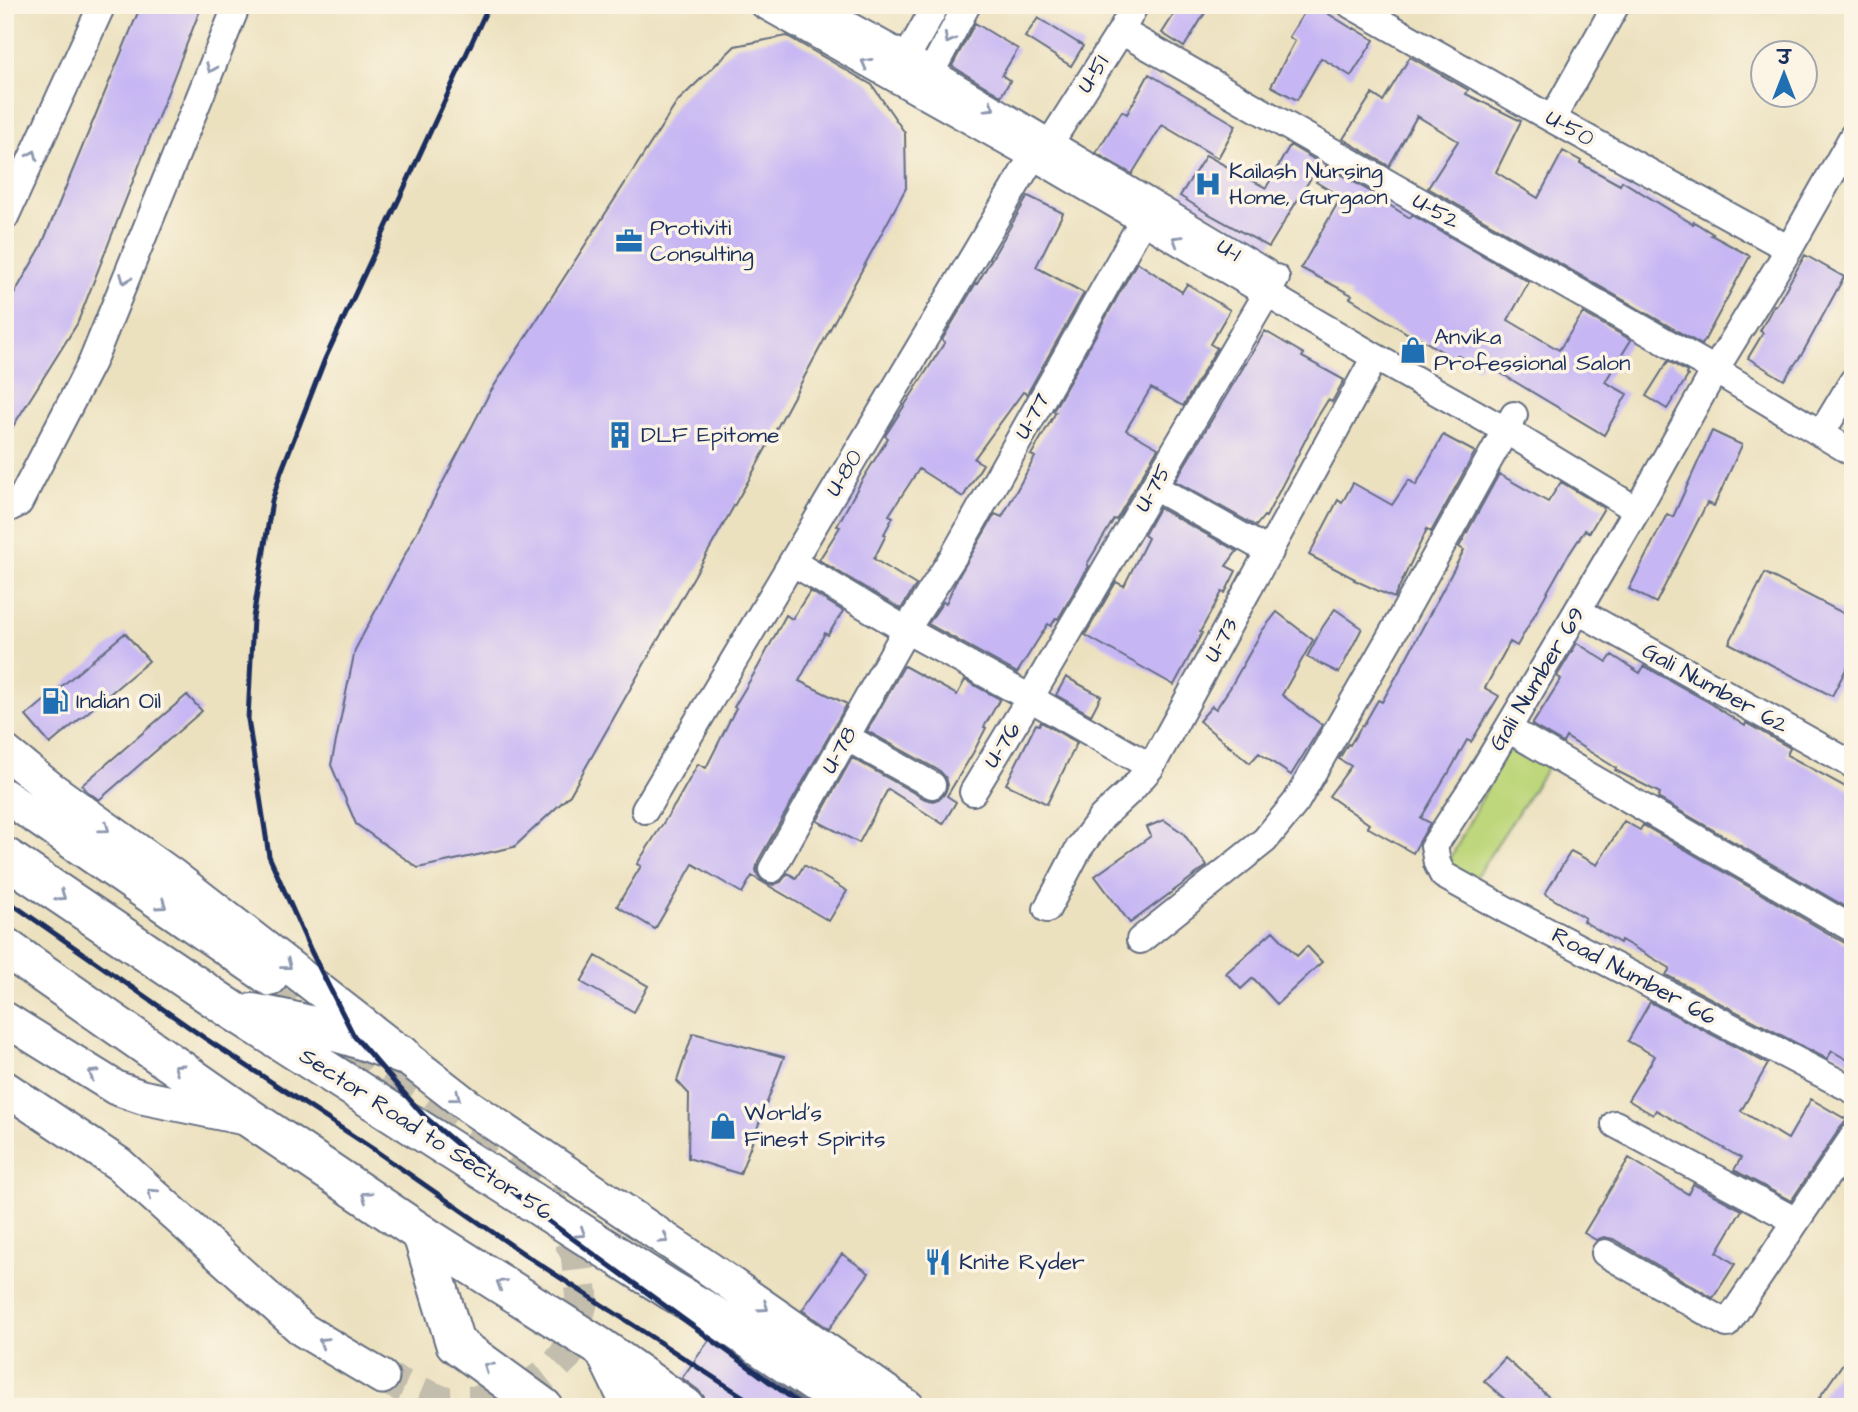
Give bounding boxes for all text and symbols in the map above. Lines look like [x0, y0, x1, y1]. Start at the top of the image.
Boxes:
one-way arrow [944, 31, 957, 44]
north arrow [1750, 38, 1820, 108]
text: उ [1776, 45, 1793, 72]
street label: U-51 [1069, 49, 1117, 99]
one-way arrow [861, 58, 874, 71]
one-way arrow [206, 62, 220, 74]
one-way arrow [982, 98, 995, 111]
street label: U-50 [1540, 102, 1600, 154]
one-way arrow [25, 150, 39, 162]
place label: Kailash Nursing Home, Gurgaon [1229, 155, 1388, 214]
hospital icon: Kailash Nursing Home, Gurgaon [1193, 169, 1223, 199]
street label: U-52 [1407, 185, 1465, 237]
place label: Protiviti Consulting [650, 212, 754, 271]
office icon: Protiviti Consulting [614, 226, 644, 256]
street label: U-1 [1211, 230, 1247, 270]
one-way arrow [1171, 235, 1184, 248]
one-way arrow [120, 272, 134, 284]
place label: Anvika Professional Salon [1434, 321, 1630, 379]
shop icon: Anvika Professional Salon [1398, 335, 1428, 365]
street label: U-77 [1006, 387, 1058, 445]
place label: DLF Epitome [641, 419, 779, 451]
building icon: DLF Epitome [605, 420, 635, 450]
street label: U-80 [818, 444, 870, 502]
street label: U-75 [1127, 458, 1179, 518]
street label: Gali Number 69 [1481, 601, 1593, 757]
street label: U-73 [1196, 612, 1246, 668]
street label: Gali Number 62 [1636, 635, 1794, 741]
place label: Indian Oil [76, 685, 161, 717]
fuel station icon: Indian Oil [40, 686, 70, 716]
street label: U-76 [976, 716, 1028, 774]
street label: U-78 [813, 721, 865, 779]
one-way arrow [97, 820, 110, 832]
one-way arrow [53, 888, 66, 900]
one-way arrow [154, 897, 167, 909]
street label: Road Number 66 [1546, 919, 1722, 1033]
one-way arrow [279, 956, 292, 969]
street label: Sector Road to Sector 56 [293, 1040, 559, 1228]
one-way arrow [173, 1064, 186, 1076]
one-way arrow [87, 1069, 100, 1082]
one-way arrow [448, 1088, 461, 1101]
place label: World's Finest Spirits [744, 1097, 885, 1155]
shop icon: World's Finest Spirits [708, 1111, 738, 1141]
one-way arrow [147, 1189, 160, 1202]
one-way arrow [361, 1192, 374, 1204]
one-way arrow [573, 1225, 586, 1238]
one-way arrow [656, 1231, 669, 1243]
place label: Knite Ryder [959, 1246, 1085, 1279]
restaurant icon: Knite Ryder [923, 1247, 953, 1277]
one-way arrow [495, 1279, 508, 1292]
one-way arrow [756, 1299, 769, 1311]
one-way arrow [318, 1338, 331, 1351]
one-way arrow [483, 1363, 496, 1375]

